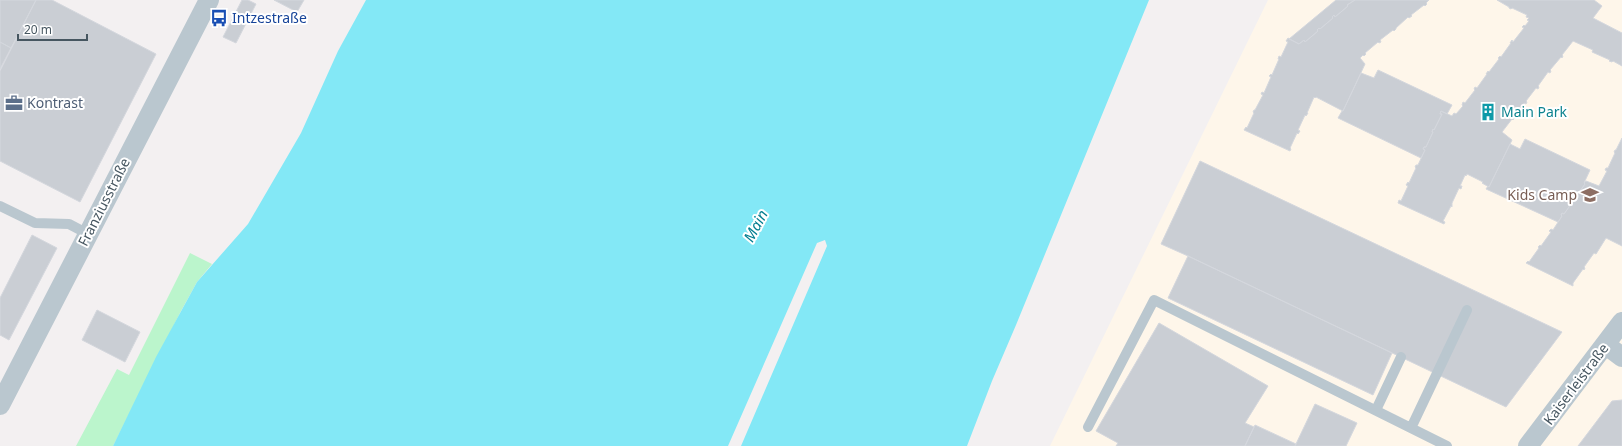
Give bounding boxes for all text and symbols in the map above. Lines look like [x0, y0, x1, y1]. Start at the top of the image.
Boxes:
bus stop icon: Intzestraße [209, 8, 229, 28]
place label: Intzestraße [232, 8, 307, 27]
scale bar [18, 16, 87, 42]
text: 20 m [24, 21, 52, 38]
office icon: Kontrast [4, 93, 24, 113]
place label: Kontrast [27, 93, 83, 112]
building icon: Main Park [1478, 102, 1498, 122]
place label: Main Park [1501, 102, 1568, 121]
street label: Franziusstraße [73, 154, 134, 249]
place label: Kids Camp [1507, 185, 1577, 204]
school or university icon: Kids Camp [1580, 185, 1600, 205]
water label: Main [738, 206, 772, 245]
street label: Kaiserleistraße [1539, 339, 1613, 428]

